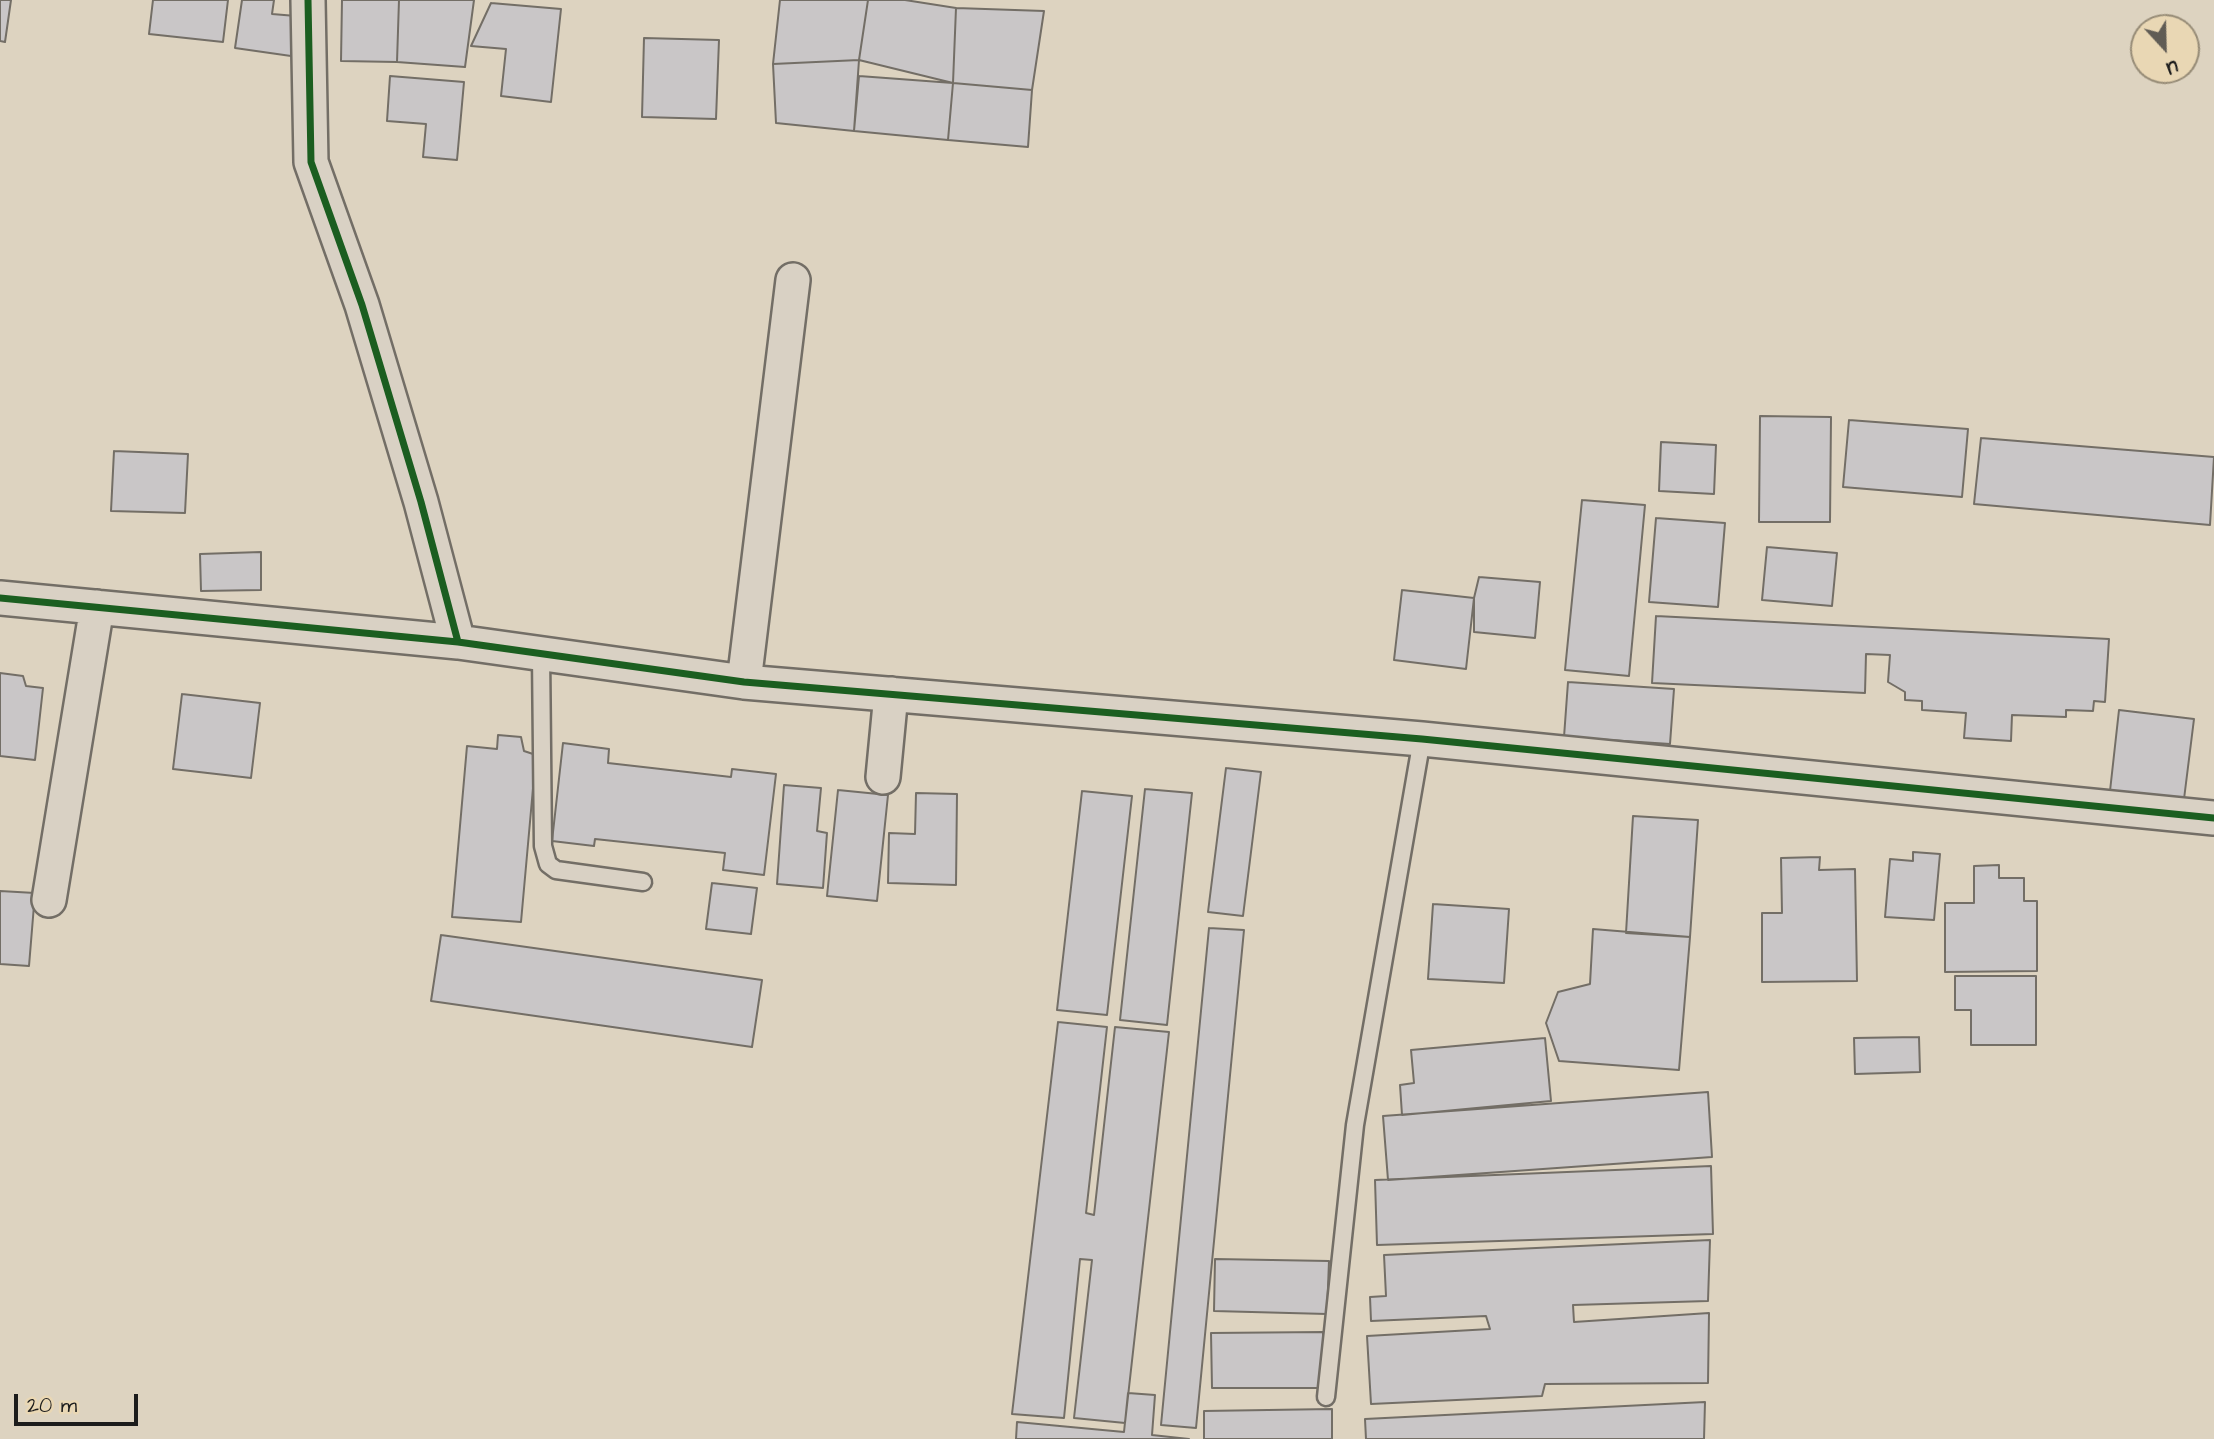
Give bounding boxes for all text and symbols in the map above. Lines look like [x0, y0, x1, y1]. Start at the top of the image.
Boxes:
north arrow [2130, 14, 2200, 84]
text: U [2162, 53, 2182, 82]
scale bar [18, 1380, 142, 1424]
text: 20 m [27, 1391, 77, 1420]

